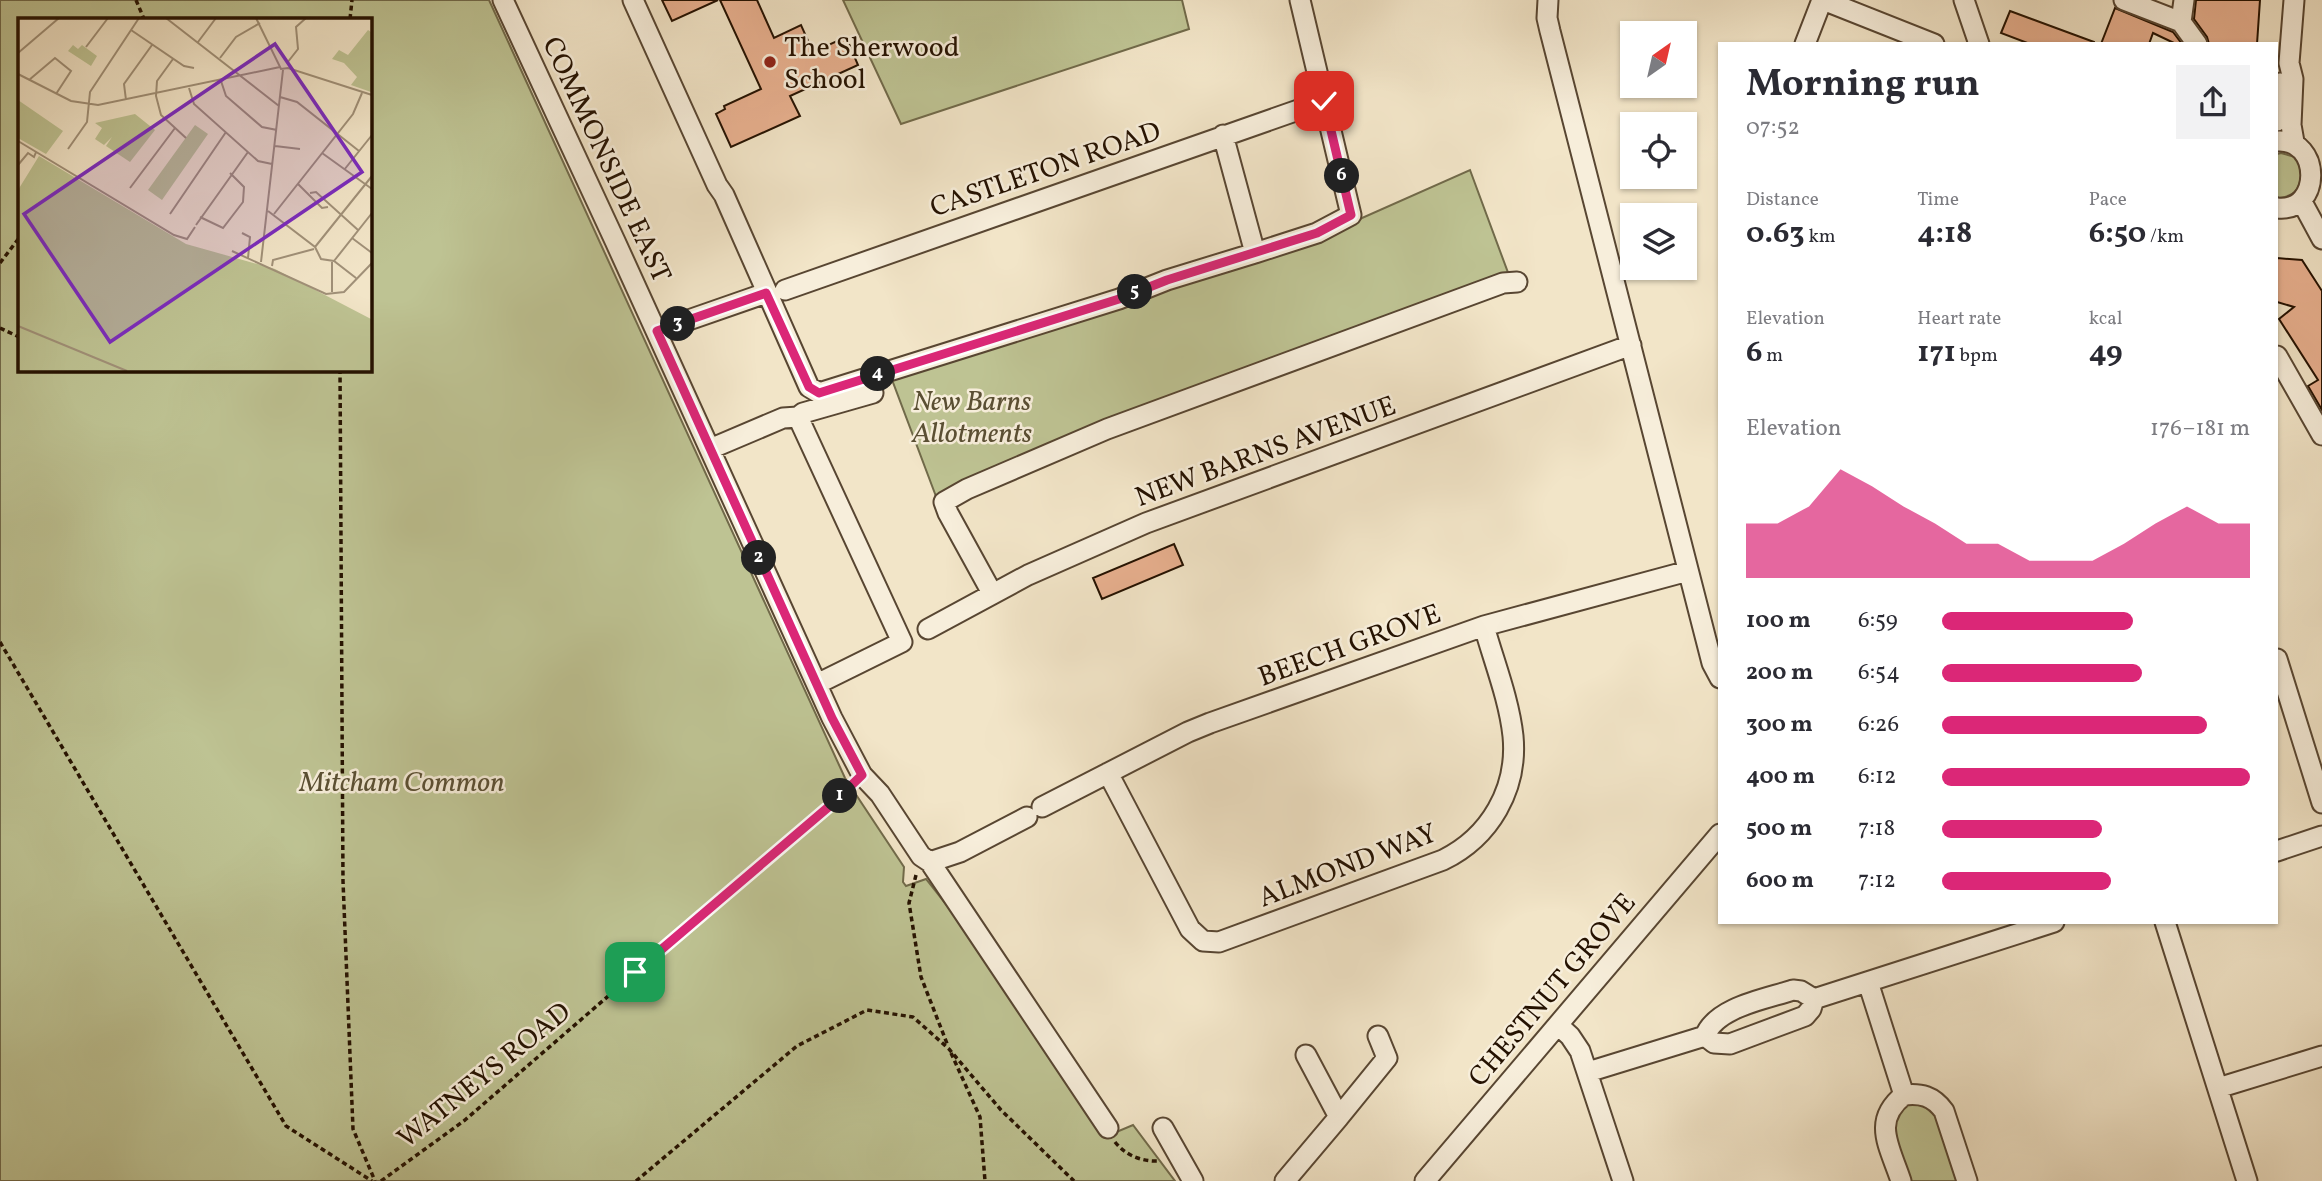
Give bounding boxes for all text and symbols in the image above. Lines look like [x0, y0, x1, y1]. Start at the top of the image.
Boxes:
inset map [18, 18, 371, 371]
north arrow [1620, 21, 1698, 98]
map controls [1620, 21, 1697, 280]
place label: The Sherwood School [784, 29, 960, 100]
street label: COMMONSIDE EAST [532, 31, 680, 289]
marker: The Sherwood School [762, 54, 778, 70]
text: Morning run [1746, 59, 1980, 112]
button: share [2176, 65, 2250, 139]
pin [1294, 71, 1354, 131]
icon: check [1305, 82, 1343, 120]
button: locate [1620, 112, 1697, 189]
text: 07:52 [1746, 112, 1800, 144]
street label: CASTLETON ROAD [925, 113, 1166, 228]
pin: 6 [1324, 158, 1360, 194]
text: 6 [1336, 162, 1347, 188]
text: Distance [1746, 187, 1819, 213]
text: Time [1917, 187, 1959, 213]
text: Pace [2089, 187, 2127, 213]
button: layers [1620, 203, 1697, 280]
text: 0.63 [1746, 213, 1805, 255]
text: 4:18 [1917, 213, 1972, 255]
text: 6:50 [2089, 213, 2146, 255]
text: km [1805, 224, 1836, 250]
text: /km [2146, 224, 2184, 250]
pin: 5 [1118, 274, 1152, 310]
text: 5 [1130, 278, 1139, 304]
pin: 3 [660, 306, 696, 342]
text: Elevation [1746, 306, 1825, 332]
text: Heart rate [1917, 306, 2001, 332]
text: kcal [2089, 306, 2122, 332]
text: 3 [673, 310, 682, 336]
text: 6 [1746, 332, 1762, 374]
text: 171 [1917, 332, 1956, 374]
text: 49 [2089, 332, 2123, 374]
text: m [1762, 343, 1783, 369]
text: bpm [1956, 343, 1998, 369]
pin: 4 [860, 356, 896, 392]
text: 4 [872, 360, 883, 386]
park label: New Barns Allotments [911, 383, 1032, 454]
street label: NEW BARNS AVENUE [1130, 387, 1402, 518]
text: Elevation [1746, 413, 1842, 445]
text: 176–181 m [2150, 413, 2250, 445]
pin: 2 [742, 540, 776, 576]
text: 2 [754, 544, 763, 570]
street label: BEECH GROVE [1253, 595, 1447, 697]
text: 100 m [1746, 605, 1811, 637]
text: 6:59 [1858, 605, 1898, 637]
text: 200 m [1746, 657, 1813, 689]
text: 6:54 [1858, 657, 1900, 689]
text: 300 m [1746, 709, 1813, 741]
text: 6:26 [1858, 709, 1899, 741]
text: 400 m [1746, 761, 1815, 793]
text: 6:12 [1858, 761, 1896, 793]
park label: Mitcham Common [298, 764, 505, 803]
pin: 1 [822, 778, 858, 814]
text: 1 [836, 782, 843, 808]
text: 500 m [1746, 813, 1812, 845]
text: 7:18 [1858, 813, 1895, 845]
street label: ALMOND WAY [1253, 814, 1443, 918]
text: 600 m [1746, 865, 1814, 897]
text: 7:12 [1858, 865, 1896, 897]
street label: CHESTNUT GROVE [1460, 885, 1646, 1096]
pin [605, 942, 665, 1002]
icon: arrive [616, 953, 654, 991]
street label: WATNEYS ROAD [389, 994, 580, 1158]

